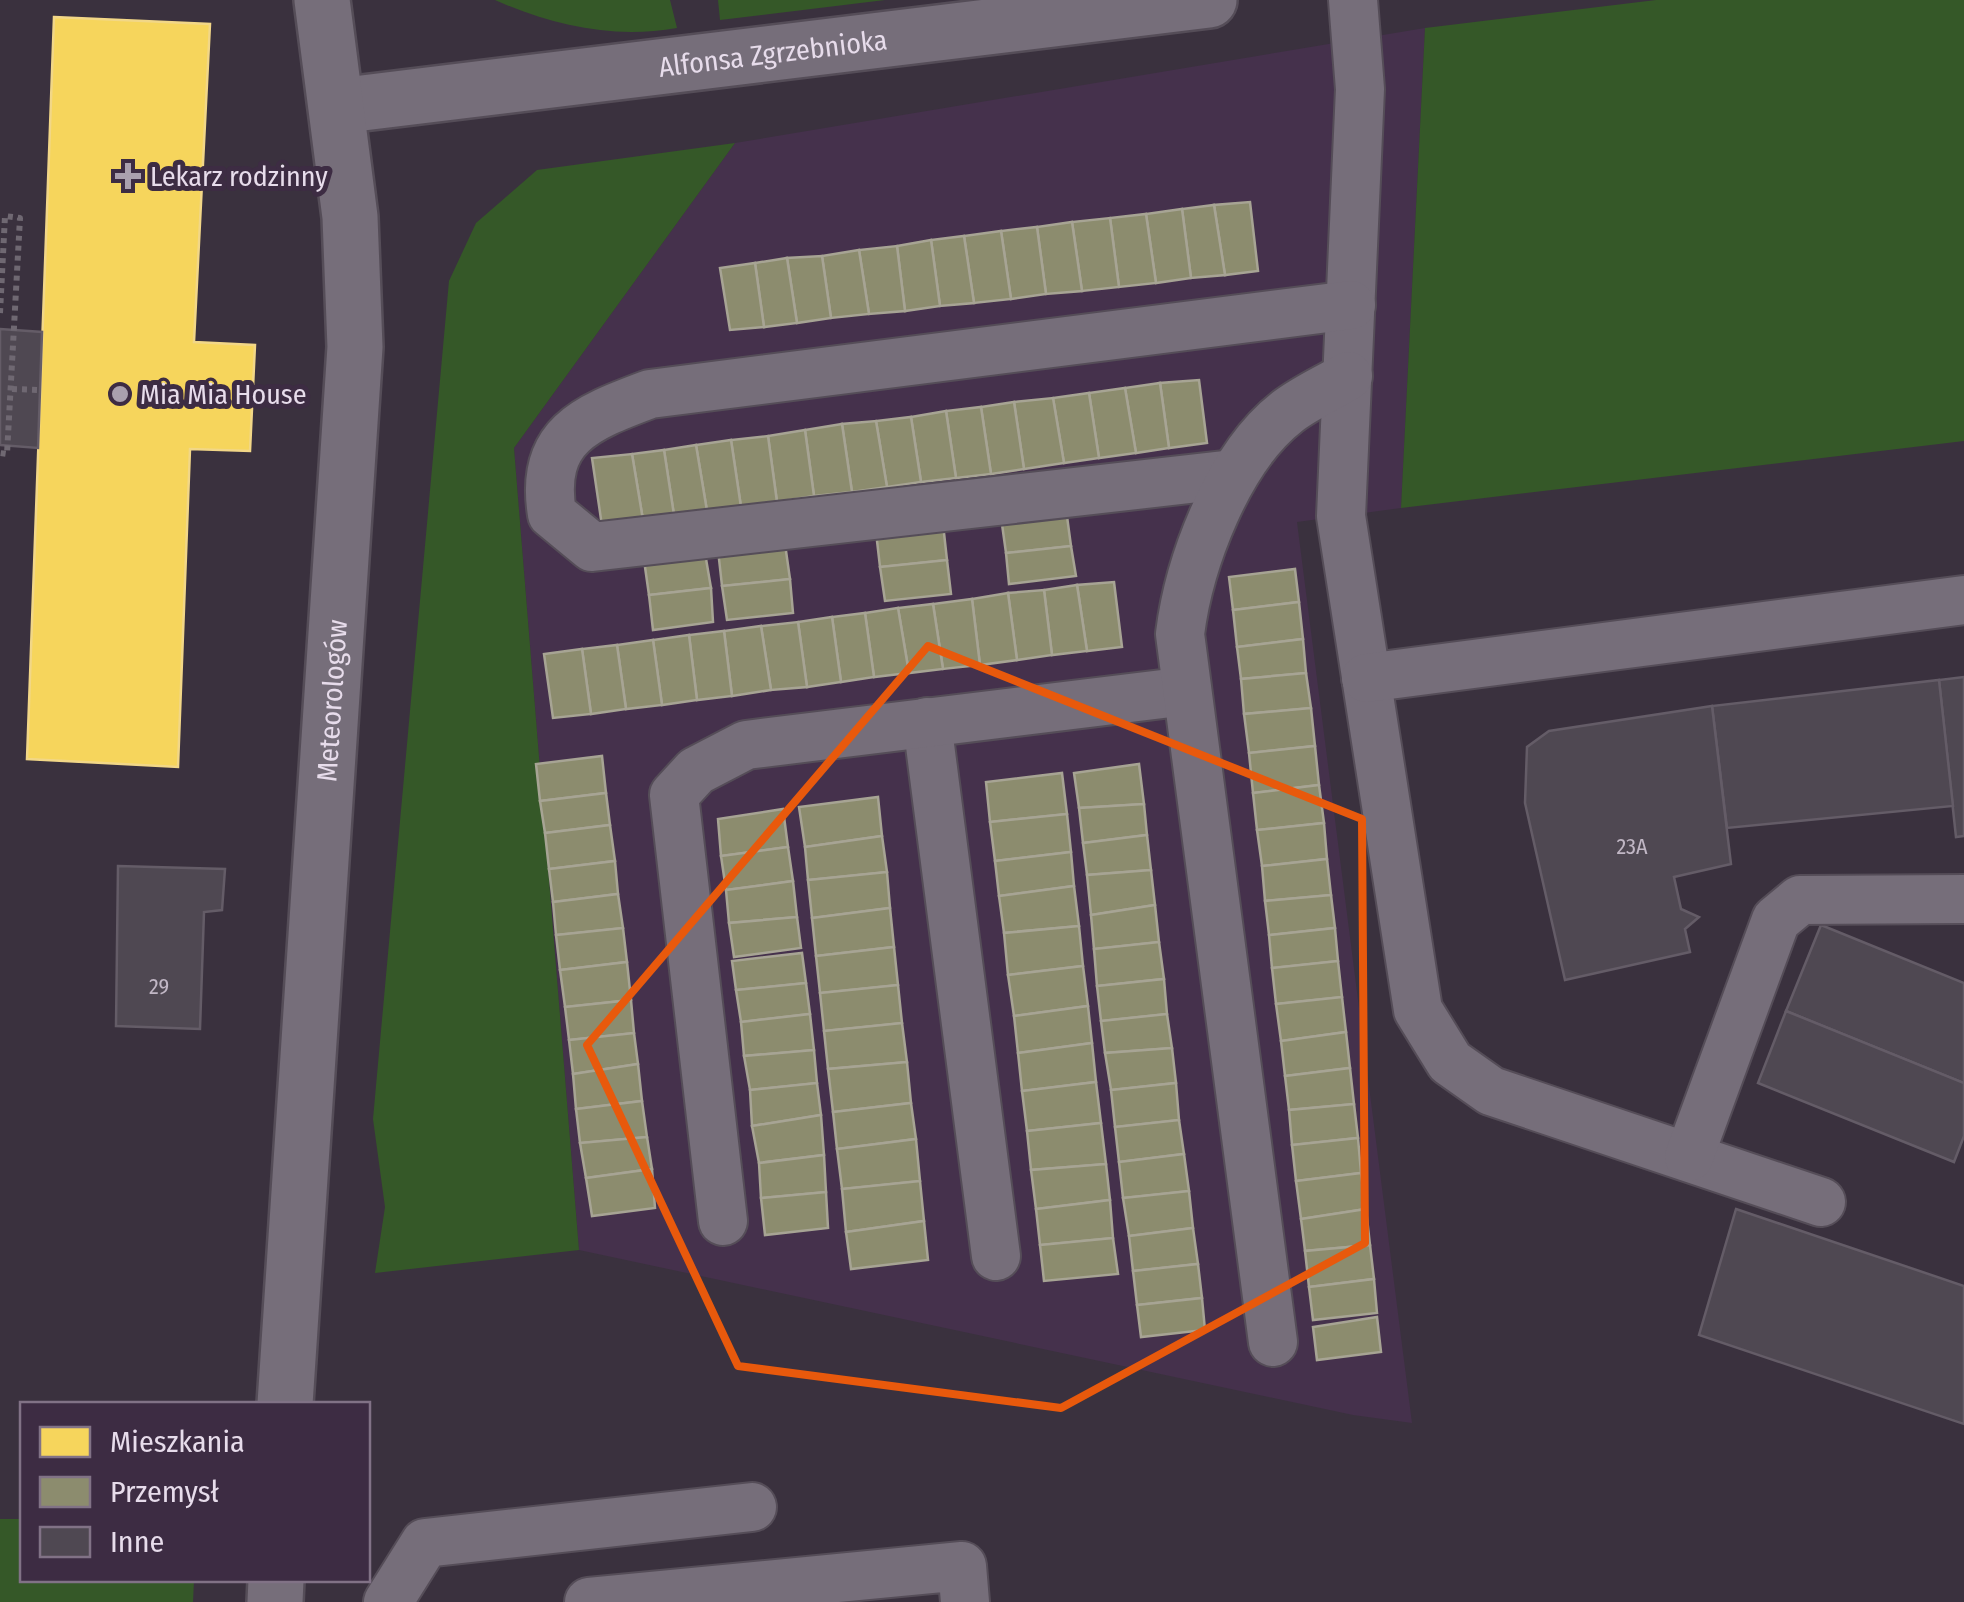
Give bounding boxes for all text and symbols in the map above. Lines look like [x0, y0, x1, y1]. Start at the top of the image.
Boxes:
street label: Alfonsa Zgrzebnioka [657, 23, 889, 83]
place label: Lekarz rodzinny [150, 160, 328, 193]
marker: Lekarz rodzinny [115, 163, 141, 189]
place label: Mia Mia House [140, 378, 307, 411]
marker: Mia Mia House [109, 383, 131, 405]
street label: Meteorologów [310, 618, 353, 783]
house number: 23A [1616, 833, 1648, 860]
house number: 29 [149, 973, 169, 1000]
legend [20, 1402, 370, 1582]
text: Mieszkania [110, 1424, 245, 1460]
text: Przemysł [110, 1474, 219, 1510]
text: Inne [110, 1524, 164, 1560]

